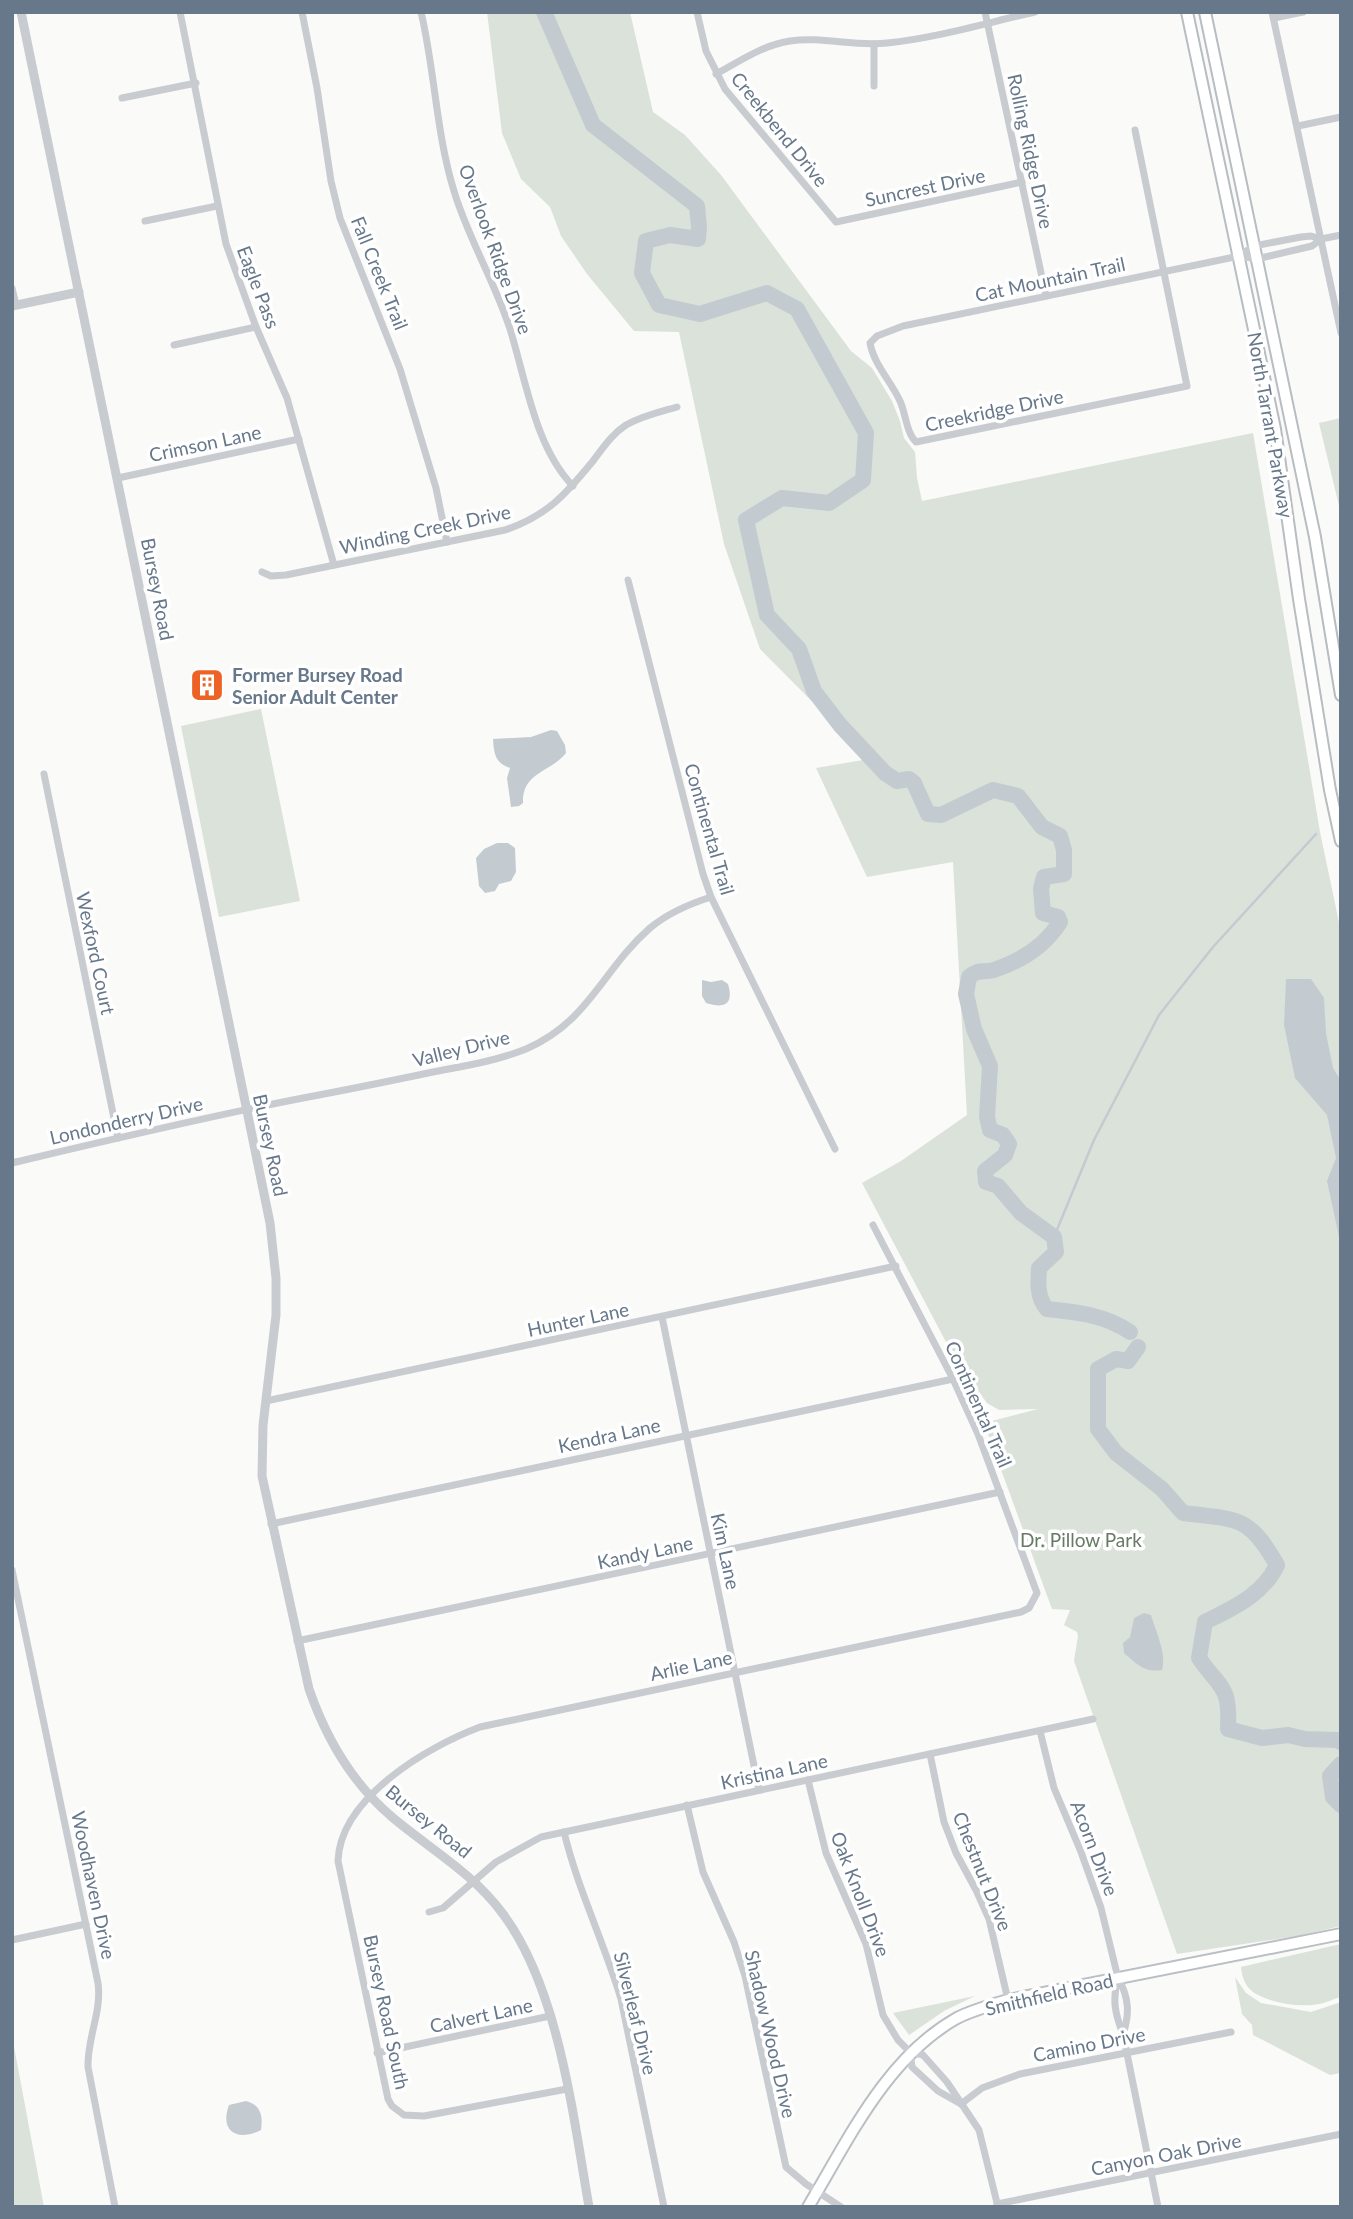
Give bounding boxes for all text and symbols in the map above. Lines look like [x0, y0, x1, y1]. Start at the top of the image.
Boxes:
street label: Creekbend Drive [727, 67, 833, 191]
street label: Rolling Ridge Drive [1003, 71, 1059, 231]
street label: Overlook Ridge Drive [455, 161, 537, 337]
street label: Suncrest Drive [863, 163, 987, 211]
street label: Fall Creek Trail [347, 213, 413, 333]
street label: Eagle Pass [233, 242, 285, 332]
street label: Cat Mountain Trail [973, 252, 1127, 306]
street label: North Tarrant Parkway [1243, 330, 1299, 520]
street label: Creekridge Drive [923, 384, 1065, 436]
street label: Crimson Lane [147, 420, 263, 466]
street label: Winding Creek Drive [337, 500, 513, 558]
street label: Bursey Road [137, 536, 179, 642]
place label: Former Bursey Road Senior Adult Center [232, 663, 403, 708]
building icon: Former Bursey Road Senior Adult Center [188, 666, 226, 704]
street label: Continental Trail [680, 760, 740, 898]
street label: Wexford Court [72, 890, 120, 1017]
street label: Valley Drive [410, 1025, 512, 1071]
street label: Londonderry Drive [47, 1091, 205, 1149]
street label: Bursey Road [249, 1092, 293, 1198]
street label: Hunter Lane [525, 1297, 631, 1341]
street label: Continental Trail [941, 1337, 1017, 1471]
street label: Kendra Lane [556, 1413, 662, 1457]
street label: Kim Lane [707, 1511, 745, 1591]
park label: Dr. Pillow Park [1020, 1528, 1142, 1551]
street label: Kandy Lane [595, 1531, 695, 1573]
street label: Arlie Lane [648, 1645, 734, 1685]
street label: Kristina Lane [718, 1748, 830, 1794]
street label: Bursey Road [381, 1779, 477, 1863]
street label: Acorn Drive [1066, 1797, 1124, 1899]
street label: Chestnut Drive [949, 1808, 1017, 1934]
street label: Woodhaven Drive [67, 1809, 121, 1961]
street label: Oak Knoll Drive [827, 1828, 895, 1960]
street label: Bursey Road South [359, 1932, 415, 2092]
street label: Shadow Wood Drive [740, 1948, 802, 2120]
street label: Silverleaf Drive [610, 1949, 662, 2077]
street label: Smithfield Road [983, 1968, 1115, 2020]
street label: Calvert Lane [427, 1993, 535, 2037]
street label: Camino Drive [1031, 2022, 1147, 2066]
street label: Canyon Oak Drive [1089, 2128, 1243, 2180]

